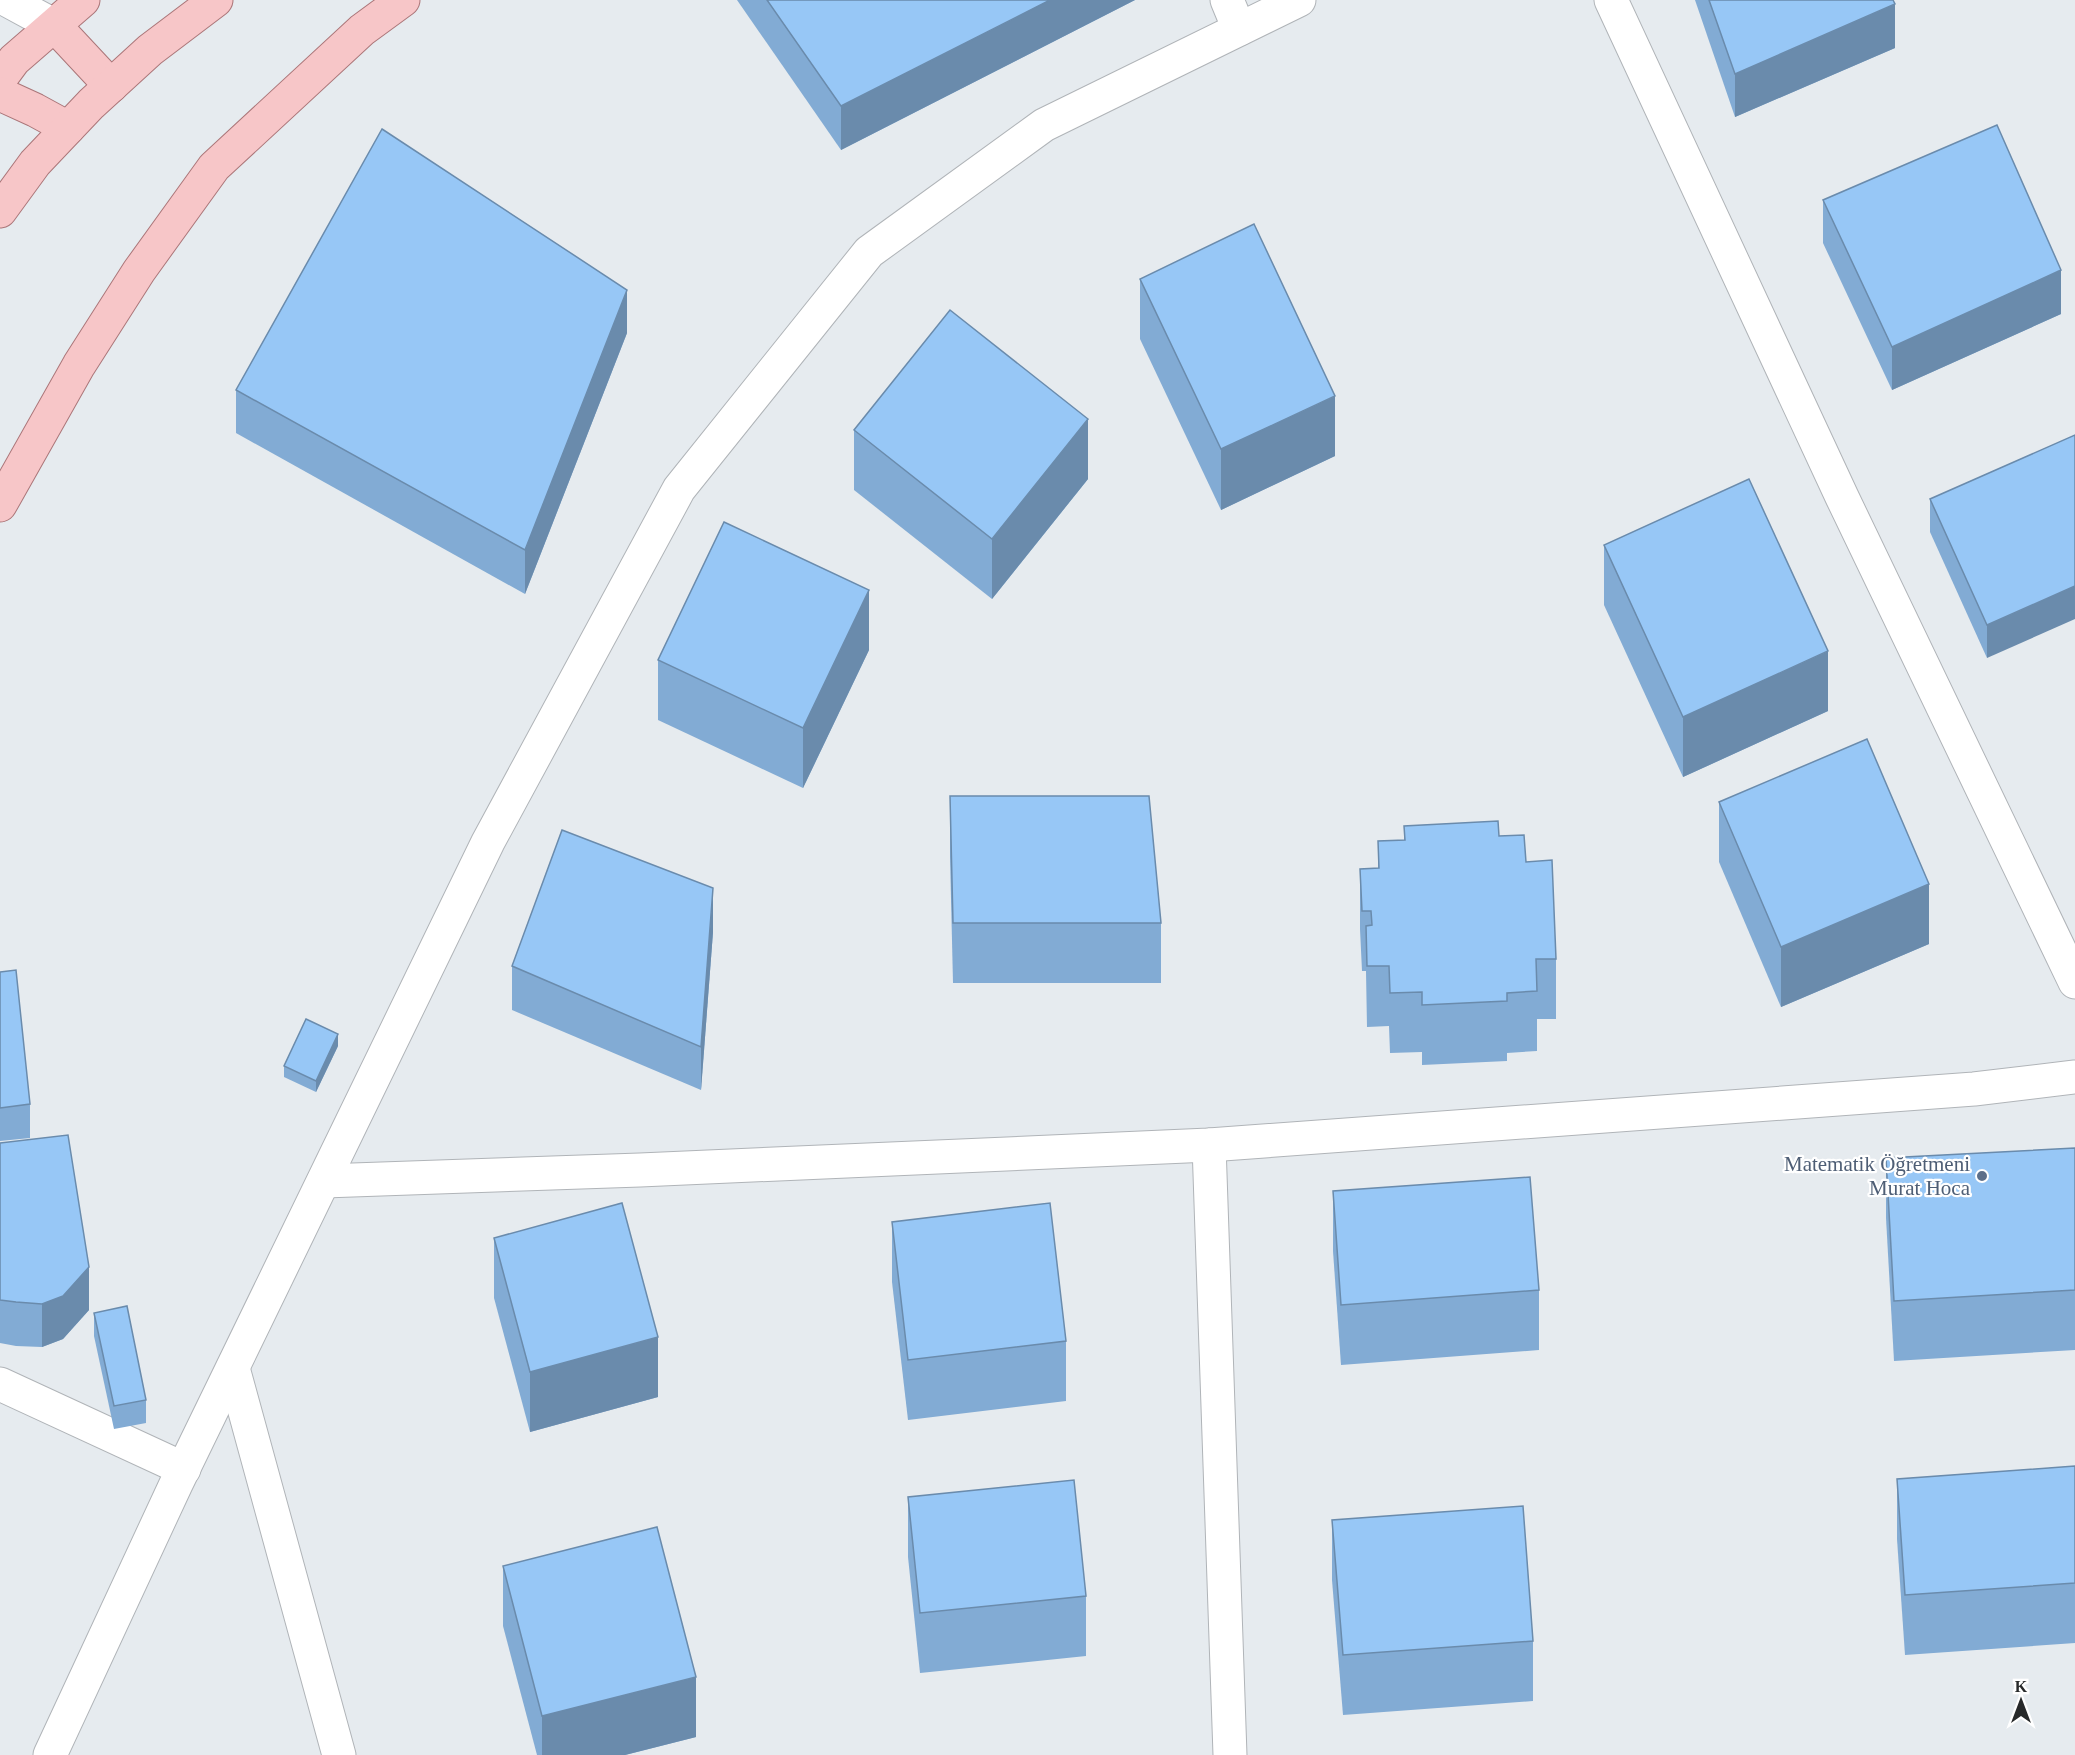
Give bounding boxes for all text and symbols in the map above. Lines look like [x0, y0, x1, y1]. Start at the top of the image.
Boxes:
place label: Matematik Öğretmeni Murat Hoca [1784, 1152, 1971, 1200]
marker: Matematik Öğretmeni Murat Hoca [1975, 1169, 1989, 1183]
north arrow [1991, 1671, 2051, 1731]
text: K [2015, 1678, 2028, 1695]

